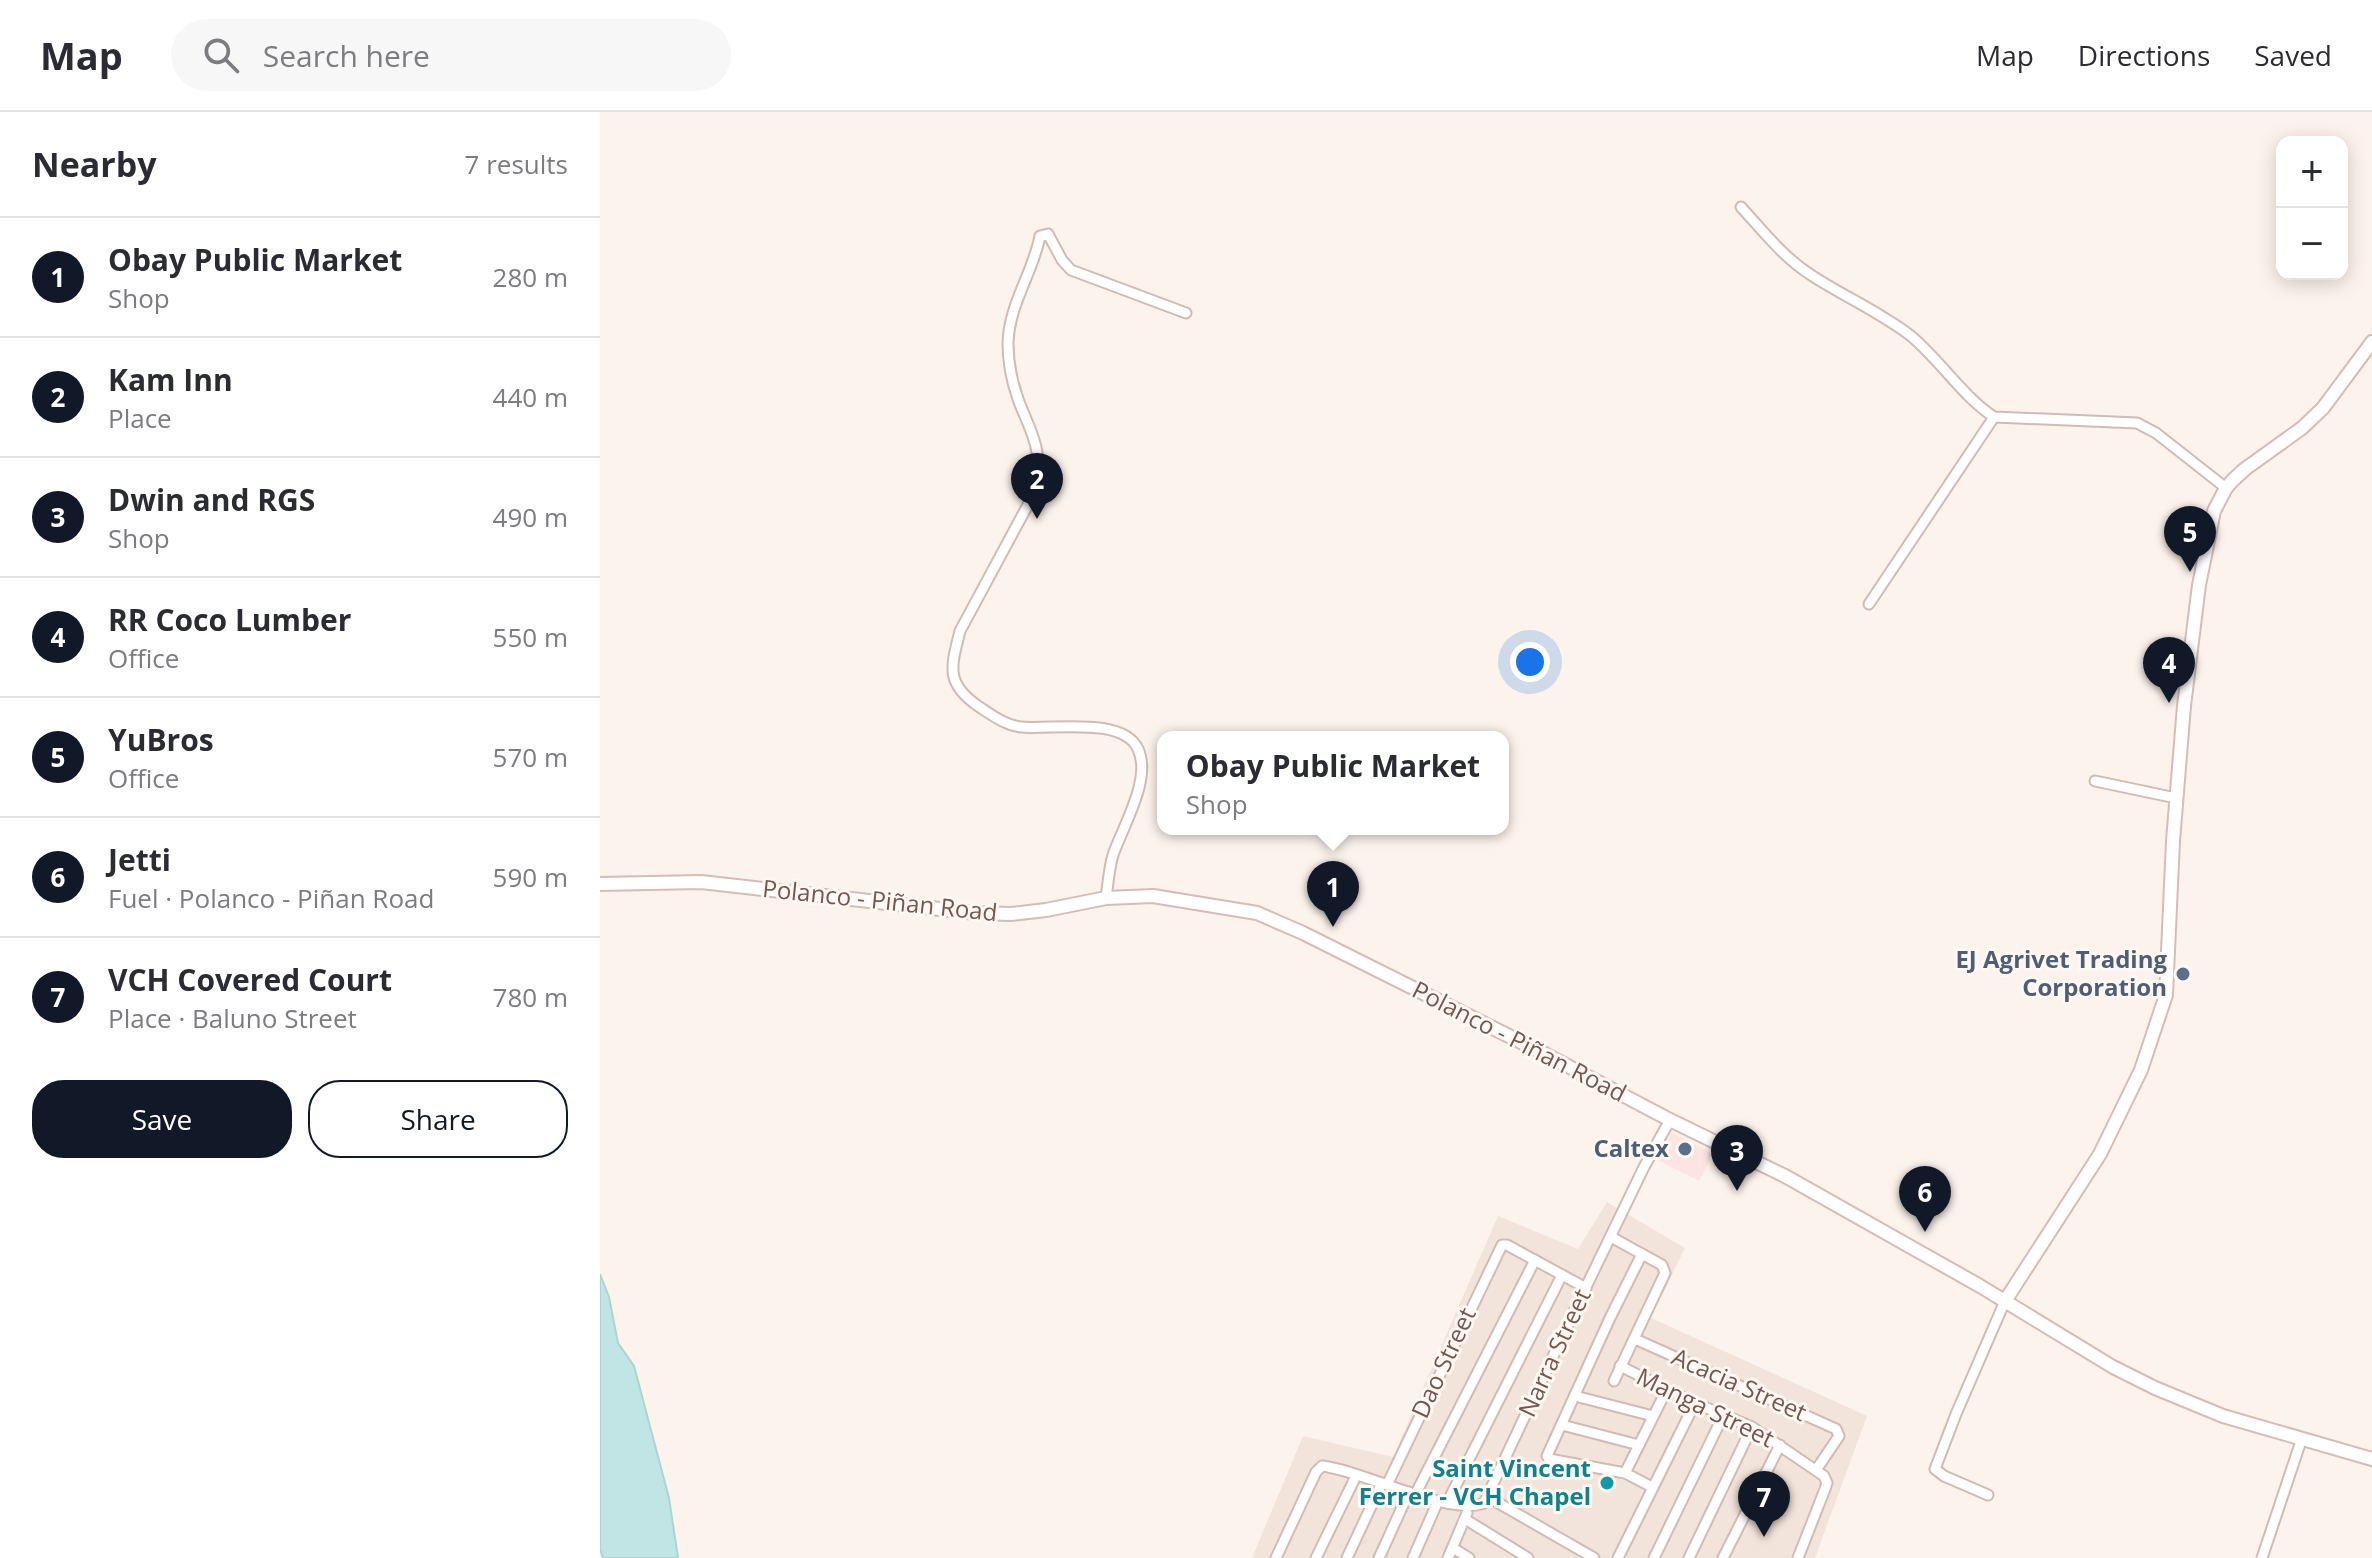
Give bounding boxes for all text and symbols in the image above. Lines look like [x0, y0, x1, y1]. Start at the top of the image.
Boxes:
search box [171, 19, 731, 91]
text: Map [40, 29, 123, 81]
icon: search [199, 33, 243, 77]
text: Search here [263, 35, 430, 76]
text: Map [1976, 36, 2034, 74]
text: Directions [2078, 36, 2210, 74]
text: Saved [2254, 36, 2332, 74]
map controls [2276, 136, 2348, 280]
button: + [2276, 136, 2348, 208]
text: Nearby [32, 141, 157, 187]
text: 7 results [465, 146, 568, 182]
button: − [2276, 208, 2348, 280]
text: Obay Public Market [108, 239, 402, 280]
text: 1 [51, 259, 65, 295]
text: 280 m [493, 259, 568, 295]
text: Shop [108, 280, 170, 316]
text: Kam Inn [108, 359, 233, 400]
text: 2 [51, 379, 65, 415]
text: 440 m [493, 379, 568, 415]
text: Place [108, 400, 172, 436]
pin: 2 [1011, 453, 1063, 519]
text: Dwin and RGS [108, 479, 315, 520]
text: 3 [51, 499, 65, 535]
text: 490 m [493, 499, 568, 535]
pin: 5 [2164, 506, 2216, 572]
text: Shop [108, 520, 170, 556]
text: RR Coco Lumber [108, 599, 351, 640]
text: 4 [51, 619, 65, 655]
text: 550 m [493, 619, 568, 655]
pin: 4 [2143, 637, 2195, 703]
text: Office [108, 640, 179, 676]
your location [1510, 642, 1550, 682]
text: YuBros [108, 719, 214, 760]
popup [1157, 731, 1509, 835]
text: 5 [51, 739, 65, 775]
text: 570 m [493, 739, 568, 775]
text: Obay Public Market [1186, 745, 1480, 786]
text: Office [108, 760, 179, 796]
text: Shop [1186, 786, 1248, 822]
text: Jetti [108, 839, 171, 880]
text: 6 [51, 859, 65, 895]
text: 590 m [493, 859, 568, 895]
pin: 1 [1307, 861, 1359, 927]
street label: Polanco - Piñan Road [761, 871, 999, 928]
text: Fuel · Polanco - Piñan Road [108, 880, 434, 916]
place label: EJ Agrivet Trading Corporation [1955, 942, 2167, 1003]
text: VCH Covered Court [108, 959, 392, 1000]
marker: EJ Agrivet Trading Corporation [2174, 965, 2192, 983]
street label: Polanco - Piñan Road [1407, 972, 1632, 1109]
text: 7 [51, 979, 65, 1015]
text: 780 m [493, 979, 568, 1015]
text: Place · Baluno Street [108, 1000, 357, 1036]
button: Save [32, 1080, 292, 1158]
button: Share [308, 1080, 568, 1158]
pin: 3 [1711, 1125, 1763, 1191]
place label: Caltex [1593, 1131, 1669, 1164]
marker: Caltex [1676, 1140, 1694, 1158]
pin: 6 [1899, 1166, 1951, 1232]
street label: Narra Street [1510, 1283, 1598, 1422]
street label: Dao Street [1403, 1302, 1483, 1423]
street label: Acacia Street [1667, 1339, 1812, 1428]
street label: Manga Street [1631, 1359, 1780, 1454]
place label: Saint Vincent Ferrer - VCH Chapel [1359, 1451, 1591, 1512]
pin: 7 [1738, 1471, 1790, 1537]
marker: Saint Vincent Ferrer - VCH Chapel [1598, 1474, 1616, 1492]

